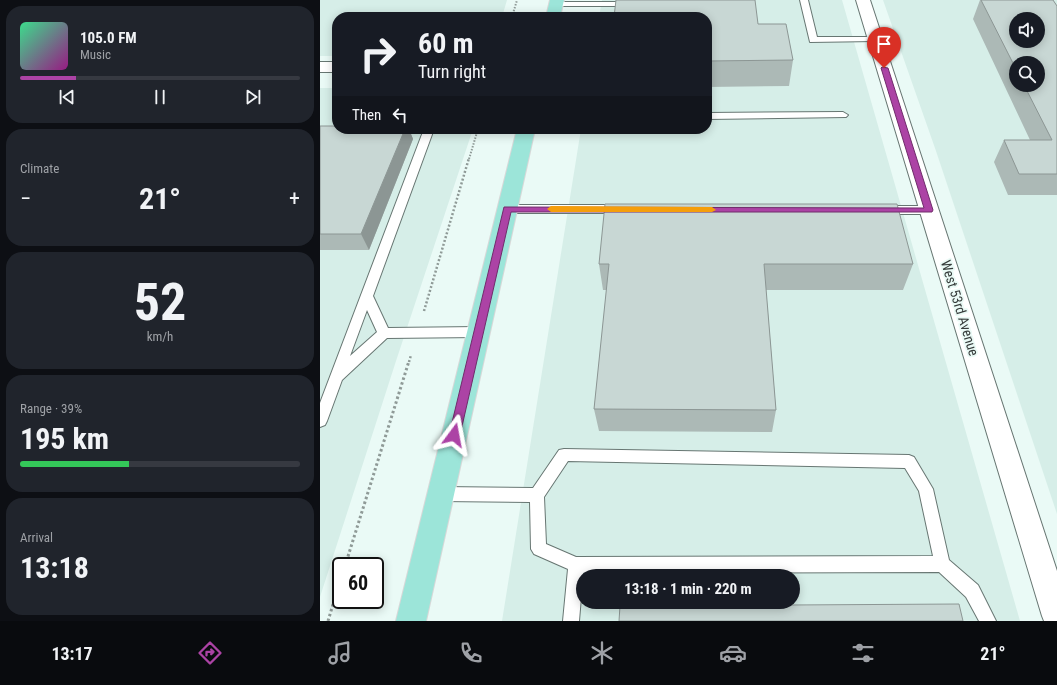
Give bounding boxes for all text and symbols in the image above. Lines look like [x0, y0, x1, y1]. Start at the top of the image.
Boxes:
map controls [1009, 12, 1045, 92]
button: sound [1009, 12, 1045, 48]
text: 60 m [418, 27, 474, 60]
pin [867, 27, 901, 68]
icon: right [352, 28, 404, 80]
text: 105.0 FM [80, 29, 137, 47]
icon: arrive [873, 33, 895, 55]
text: Music [80, 47, 111, 62]
button: search [1009, 56, 1045, 92]
text: Turn right [418, 61, 486, 82]
icon: previous [56, 86, 78, 108]
icon: pause [149, 86, 171, 108]
icon: next [242, 86, 264, 108]
icon: left [389, 104, 411, 126]
text: Then [352, 106, 381, 124]
text: Climate [20, 161, 59, 176]
text: 21° [139, 181, 181, 216]
text: − [20, 186, 31, 211]
text: + [289, 186, 300, 211]
street label: West 53rd Avenue [938, 258, 982, 358]
text: 52 [134, 272, 186, 333]
text: km/h [147, 329, 173, 344]
text: Range · 39% [20, 401, 82, 416]
position arrow [433, 414, 475, 456]
text: 195 km [20, 421, 109, 456]
text: Arrival [20, 530, 53, 545]
text: 13:18 [20, 550, 89, 585]
speed limit sign: 60 [332, 557, 384, 609]
text: 13:18 · 1 min · 220 m [624, 580, 752, 598]
icon: directions [196, 639, 224, 667]
icon: music [326, 639, 354, 667]
icon: phone [457, 639, 485, 667]
icon: climate [588, 639, 616, 667]
icon: car [719, 639, 747, 667]
icon: filters [849, 639, 877, 667]
text: 13:17 [51, 643, 93, 664]
text: 21° [980, 643, 1005, 664]

